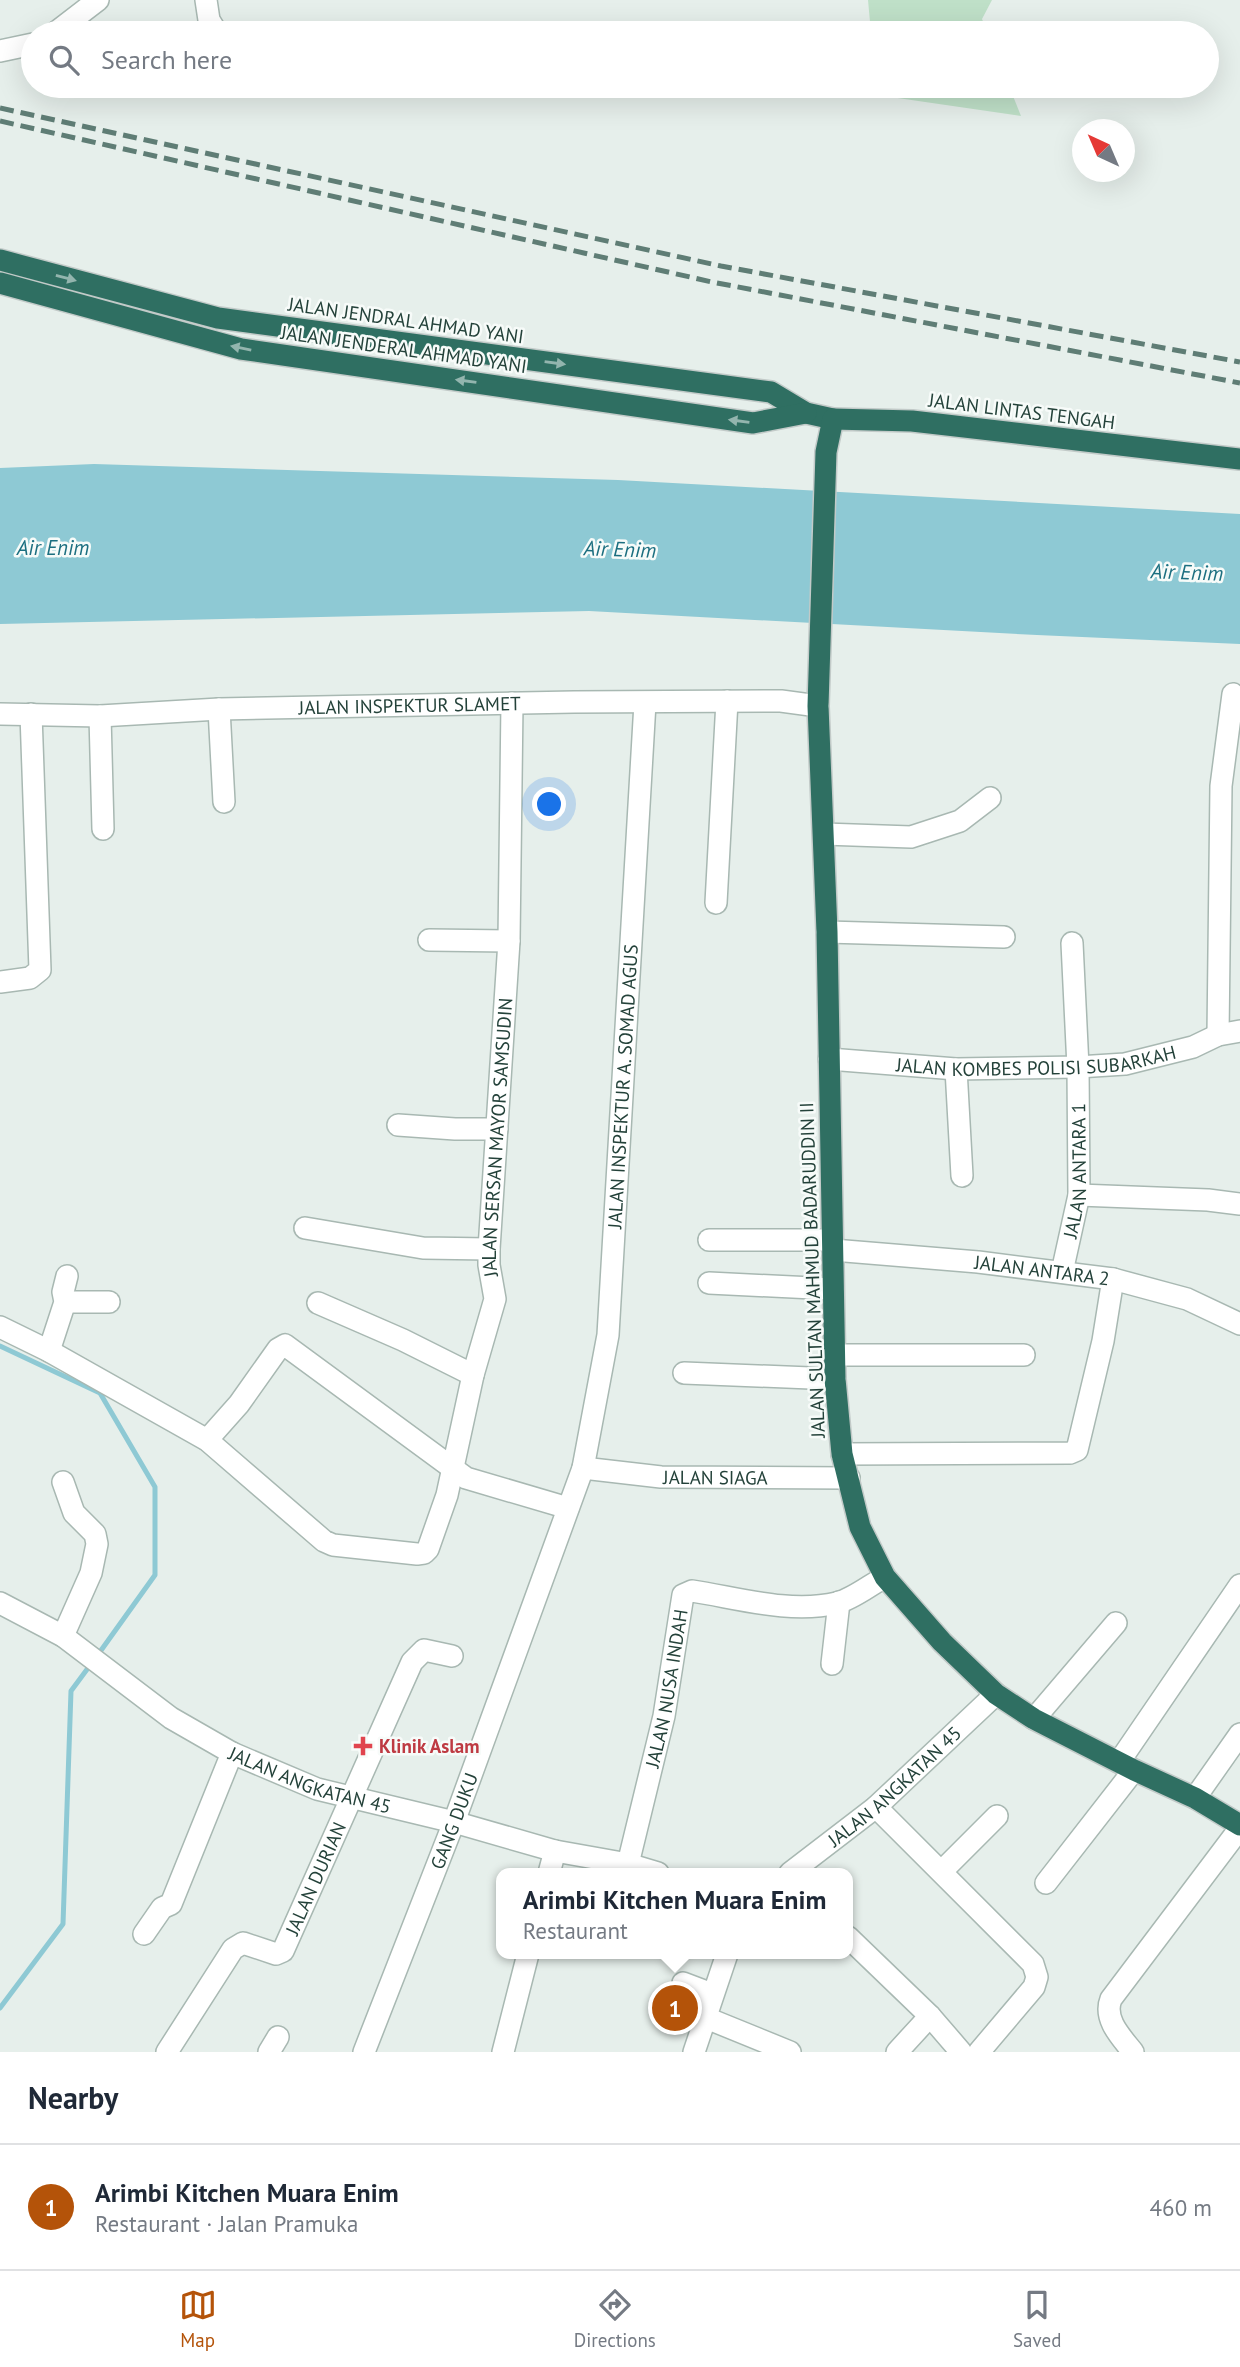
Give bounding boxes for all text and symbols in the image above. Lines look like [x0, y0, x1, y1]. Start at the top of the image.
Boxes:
search box [21, 21, 1219, 98]
icon: search [45, 41, 83, 79]
text: Search here [101, 43, 232, 76]
north arrow [1072, 119, 1135, 182]
one-way arrow [55, 273, 77, 284]
street label: JALAN JENDRAL AHMAD YANI [286, 291, 525, 348]
street label: JALAN JENDERAL AHMAD YANI [279, 320, 528, 378]
one-way arrow [230, 342, 252, 353]
one-way arrow [544, 358, 566, 369]
one-way arrow [454, 375, 476, 386]
street label: JALAN LINTAS TENGAH [926, 388, 1117, 434]
one-way arrow [728, 415, 750, 426]
water label: Air Enim [16, 534, 89, 561]
water label: Air Enim [582, 534, 657, 564]
water label: Air Enim [1149, 557, 1224, 587]
street label: JALAN INSPEKTUR SLAMET [297, 691, 521, 719]
your location [532, 787, 566, 821]
street label: JALAN INSPEKTUR A. SOMAD AGUS [602, 944, 643, 1230]
street label: JALAN SERSAN MAYOR SAMSUDIN [476, 997, 517, 1280]
street label: JALAN KOMBES POLISI SUBARKAH [894, 1040, 1178, 1081]
street label: JALAN SULTAN MAHMUD BADARUDDIN II [794, 1102, 830, 1439]
street label: JALAN ANTARA 1 [1058, 1103, 1091, 1241]
street label: JALAN ANTARA 2 [973, 1250, 1111, 1290]
street label: JALAN SIAGA [662, 1465, 768, 1490]
street label: JALAN NUSA INDAH [640, 1608, 693, 1771]
street label: JALAN ANGKATAN 45 [822, 1721, 966, 1852]
place label: Klinik Aslam [379, 1734, 480, 1758]
marker: Klinik Aslam [353, 1736, 373, 1756]
street label: JALAN ANGKATAN 45 [224, 1741, 394, 1818]
street label: GANG DUKU [425, 1769, 483, 1872]
street label: JALAN DURIAN [279, 1818, 351, 1939]
popup [496, 1868, 853, 1959]
text: Arimbi Kitchen Muara Enim [523, 1883, 826, 1916]
text: Restaurant [523, 1916, 628, 1945]
pin: 1 [652, 1982, 698, 2034]
text: Nearby [28, 2078, 118, 2117]
text: Arimbi Kitchen Muara Enim [95, 2176, 399, 2209]
text: 1 [44, 2193, 58, 2222]
text: 460 m [1150, 2193, 1212, 2222]
text: Restaurant · Jalan Pramuka [95, 2209, 358, 2238]
tab: Map [179, 2286, 217, 2352]
tab: Directions [574, 2286, 656, 2352]
tab: Saved [1013, 2286, 1061, 2352]

